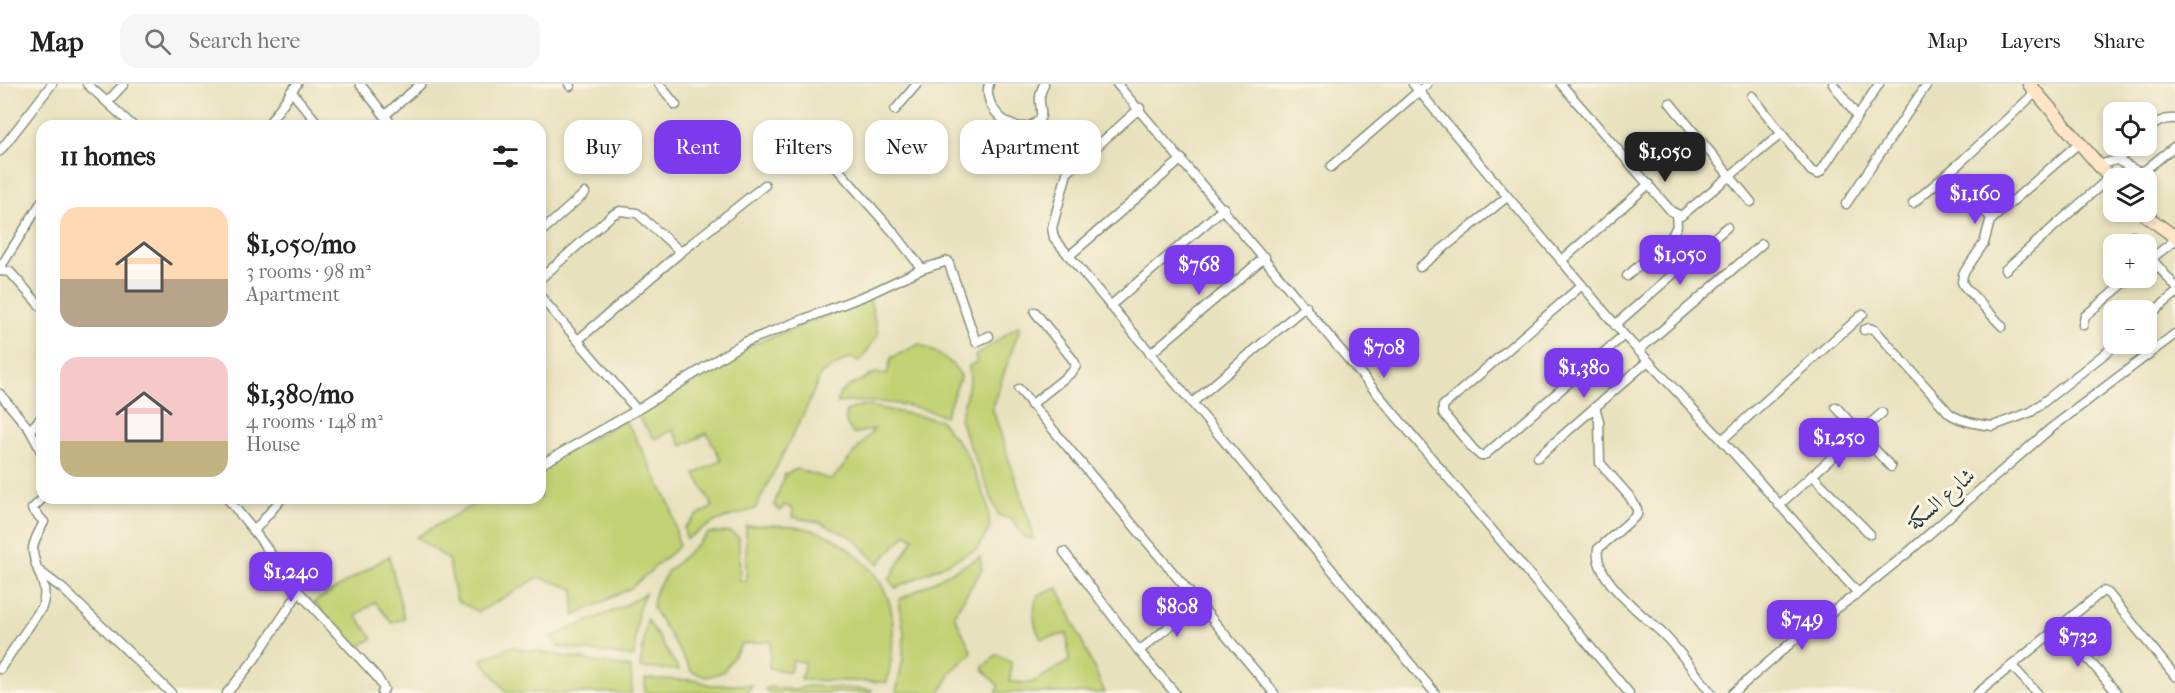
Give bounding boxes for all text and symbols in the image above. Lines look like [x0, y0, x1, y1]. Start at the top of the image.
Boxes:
search box [120, 14, 540, 68]
text: Map [30, 25, 84, 58]
icon: search [141, 25, 174, 58]
text: Search here [189, 28, 300, 54]
text: Map [1927, 29, 1968, 53]
text: Layers [2001, 29, 2060, 53]
text: Share [2093, 29, 2145, 53]
map controls [2103, 102, 2157, 354]
button: locate [2103, 102, 2157, 156]
chip: Buy [564, 120, 642, 174]
chip: Rent [654, 120, 741, 174]
chip: Filters [753, 120, 853, 174]
chip: New [865, 120, 948, 174]
chip: Apartment [960, 120, 1101, 174]
pin: $1,050 [1616, 132, 1714, 183]
icon: filters [489, 140, 522, 173]
text: $1,050 [1639, 140, 1691, 163]
text: 11 homes [60, 141, 156, 172]
button: layers [2103, 168, 2157, 222]
pin: $1,160 [1926, 174, 2024, 225]
text: $1,160 [1949, 182, 2001, 205]
text: $1,050/mo [246, 229, 356, 260]
icon: home [108, 231, 180, 303]
button: + [2103, 234, 2157, 288]
pin: $1,050 [1631, 235, 1729, 286]
text: $1,050 [1654, 243, 1706, 266]
pin: $768 [1163, 245, 1235, 296]
text: $768 [1178, 253, 1220, 276]
text: 3 rooms · 98 m² [246, 260, 371, 283]
text: Apartment [246, 283, 340, 306]
button: − [2103, 300, 2157, 354]
pin: $708 [1348, 328, 1420, 379]
text: $708 [1363, 336, 1405, 359]
pin: $1,380 [1535, 348, 1633, 399]
text: $1,380 [1558, 356, 1610, 379]
text: $1,380/mo [246, 379, 354, 410]
icon: home [108, 381, 180, 453]
text: 4 rooms · 148 m² [246, 410, 383, 433]
pin: $1,250 [1790, 418, 1888, 469]
text: $1,250 [1813, 426, 1865, 449]
text: House [246, 433, 300, 456]
street label: شارع السكة [1901, 462, 1984, 540]
pin: $1,240 [242, 552, 340, 603]
text: $1,240 [263, 560, 319, 583]
pin: $808 [1141, 587, 1213, 638]
text: $808 [1156, 595, 1198, 618]
pin: $749 [1766, 600, 1838, 651]
text: $749 [1781, 608, 1823, 631]
pin: $732 [2042, 617, 2114, 668]
text: $732 [2058, 625, 2098, 648]

